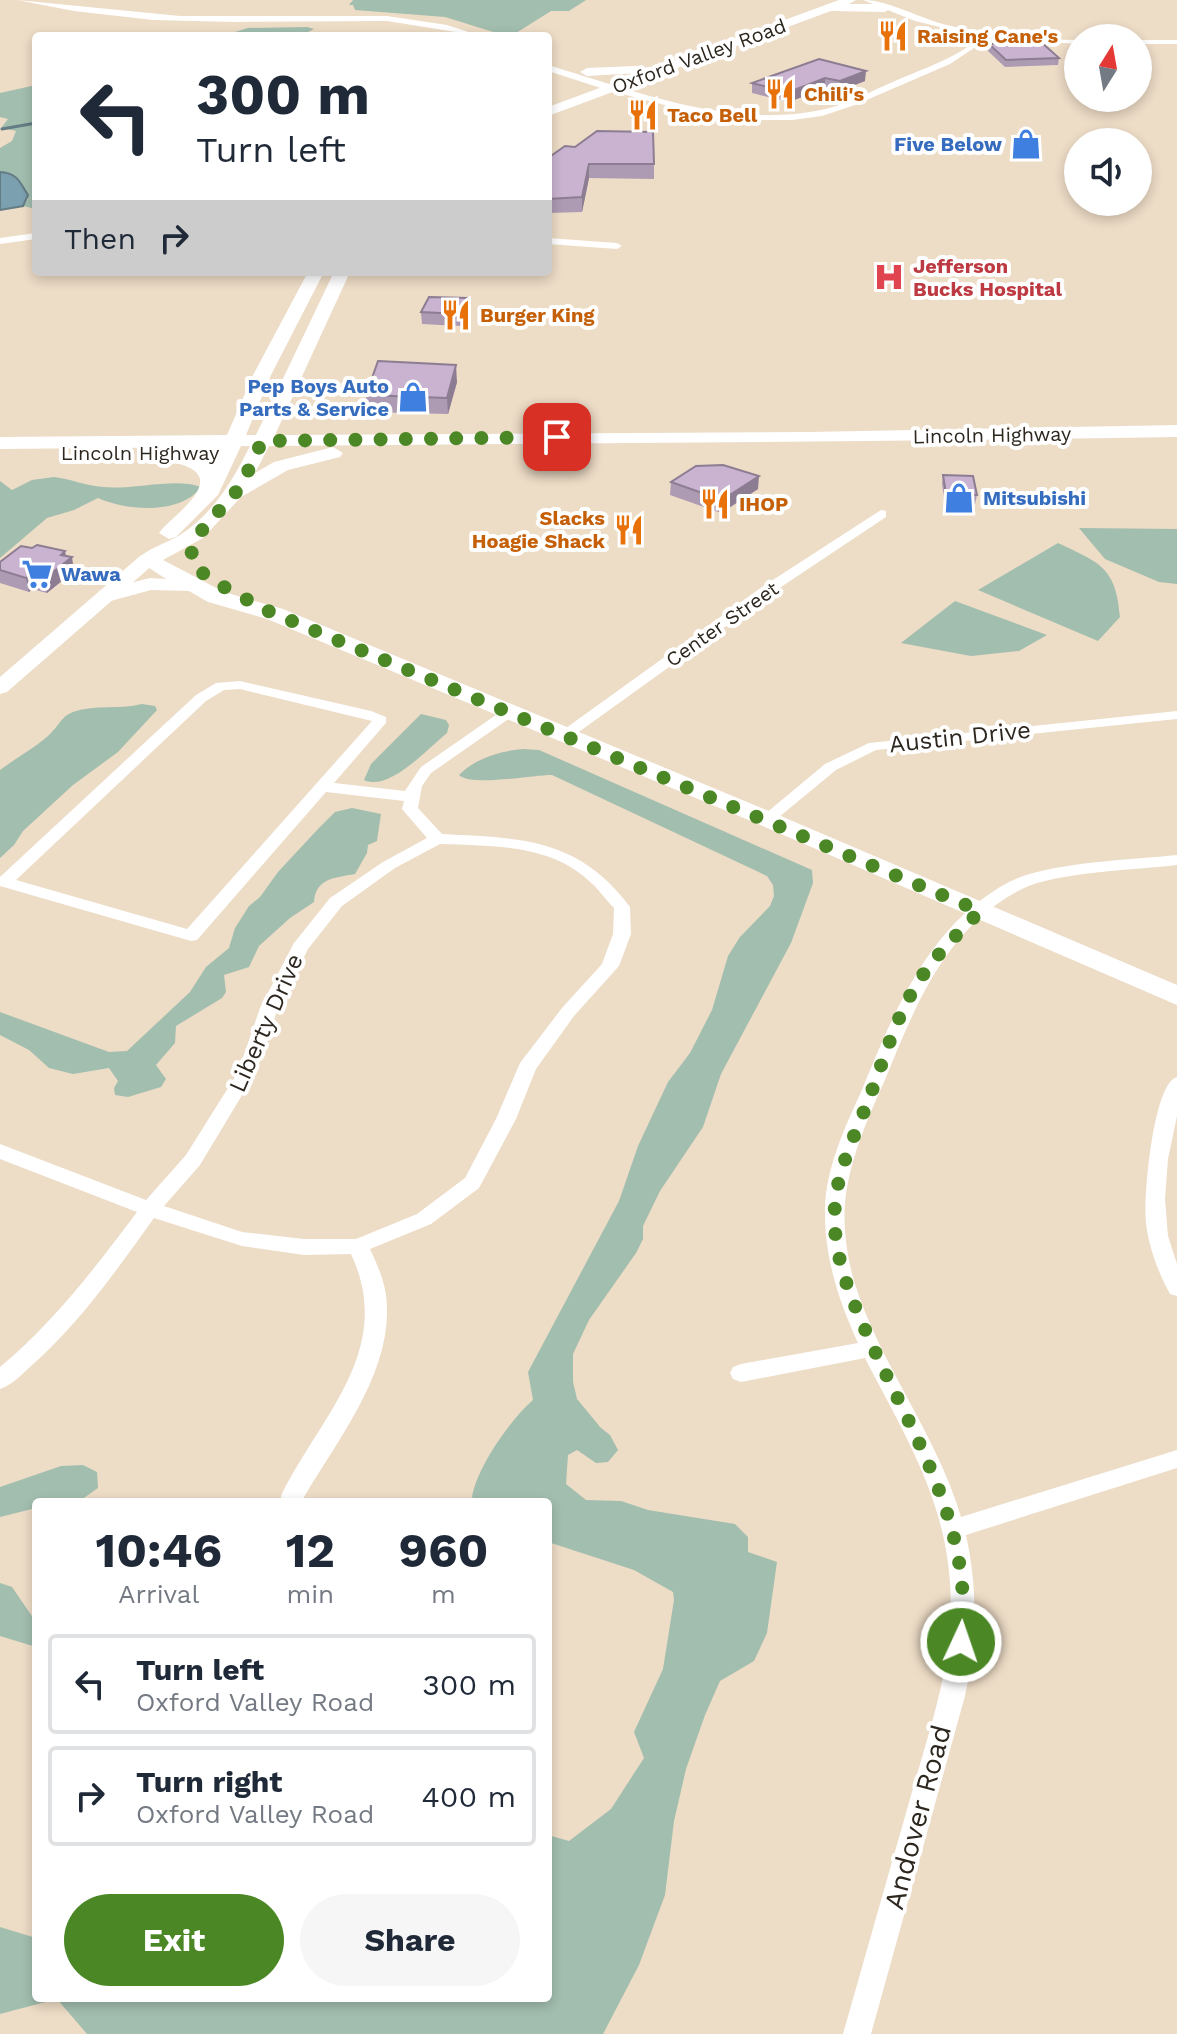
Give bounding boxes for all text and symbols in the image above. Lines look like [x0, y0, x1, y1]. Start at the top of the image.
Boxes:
street label: Oxford Valley Road [609, 13, 789, 99]
restaurant icon: Raising Cane's [876, 19, 910, 53]
place label: Raising Cane's [917, 24, 1059, 48]
north arrow [1064, 24, 1152, 112]
map controls [1064, 24, 1152, 216]
text: 300 m [196, 62, 370, 128]
icon: left [64, 64, 168, 168]
restaurant icon: Chili's [763, 77, 797, 111]
place label: Chili's [804, 82, 864, 106]
restaurant icon: Taco Bell [626, 98, 660, 132]
place label: Taco Bell [667, 103, 758, 127]
shop icon: Five Below [1009, 127, 1043, 161]
button: sound [1064, 128, 1152, 216]
text: Turn left [196, 129, 346, 171]
place label: Five Below [894, 132, 1002, 156]
icon: right [152, 216, 196, 260]
text: Then [64, 221, 136, 256]
place label: Jefferson Bucks Hospital [913, 254, 1062, 301]
hospital icon: Jefferson Bucks Hospital [872, 260, 906, 294]
restaurant icon: Burger King [439, 298, 473, 332]
place label: Burger King [480, 303, 595, 327]
place label: Pep Boys Auto Parts & Service [239, 374, 389, 421]
shop icon: Pep Boys Auto Parts & Service [396, 380, 430, 414]
pin [523, 403, 591, 471]
icon: arrive [535, 415, 579, 459]
street label: Lincoln Highway [912, 422, 1072, 448]
street label: Lincoln Highway [61, 441, 220, 465]
shop icon: Mitsubishi [942, 481, 976, 515]
place label: Mitsubishi [983, 486, 1086, 510]
restaurant icon: IHOP [698, 487, 732, 521]
place label: IHOP [739, 492, 788, 516]
place label: Slacks Hoagie Shack [472, 506, 606, 553]
restaurant icon: Slacks Hoagie Shack [612, 513, 646, 547]
supermarket icon: Wawa [20, 557, 54, 591]
place label: Wawa [61, 562, 121, 586]
street label: Center Street [661, 576, 784, 672]
street label: Austin Drive [888, 716, 1032, 758]
street label: Liberty Drive [223, 950, 309, 1096]
text: 10:46 [95, 1522, 222, 1579]
text: 12 [286, 1522, 335, 1579]
text: 960 [398, 1522, 489, 1579]
text: Arrival [118, 1579, 199, 1609]
text: min [286, 1579, 334, 1609]
text: m [431, 1579, 456, 1609]
position arrow [919, 1600, 1003, 1684]
text: Turn left [136, 1652, 264, 1687]
icon: left [68, 1662, 112, 1706]
text: 300 m [422, 1667, 516, 1702]
text: Oxford Valley Road [136, 1687, 374, 1717]
street label: Andover Road [877, 1721, 958, 1913]
text: Turn right [136, 1764, 282, 1799]
icon: right [68, 1774, 112, 1818]
text: 400 m [422, 1779, 516, 1814]
text: Oxford Valley Road [136, 1799, 374, 1829]
button: Exit [64, 1894, 284, 1986]
button: Share [300, 1894, 520, 1986]

